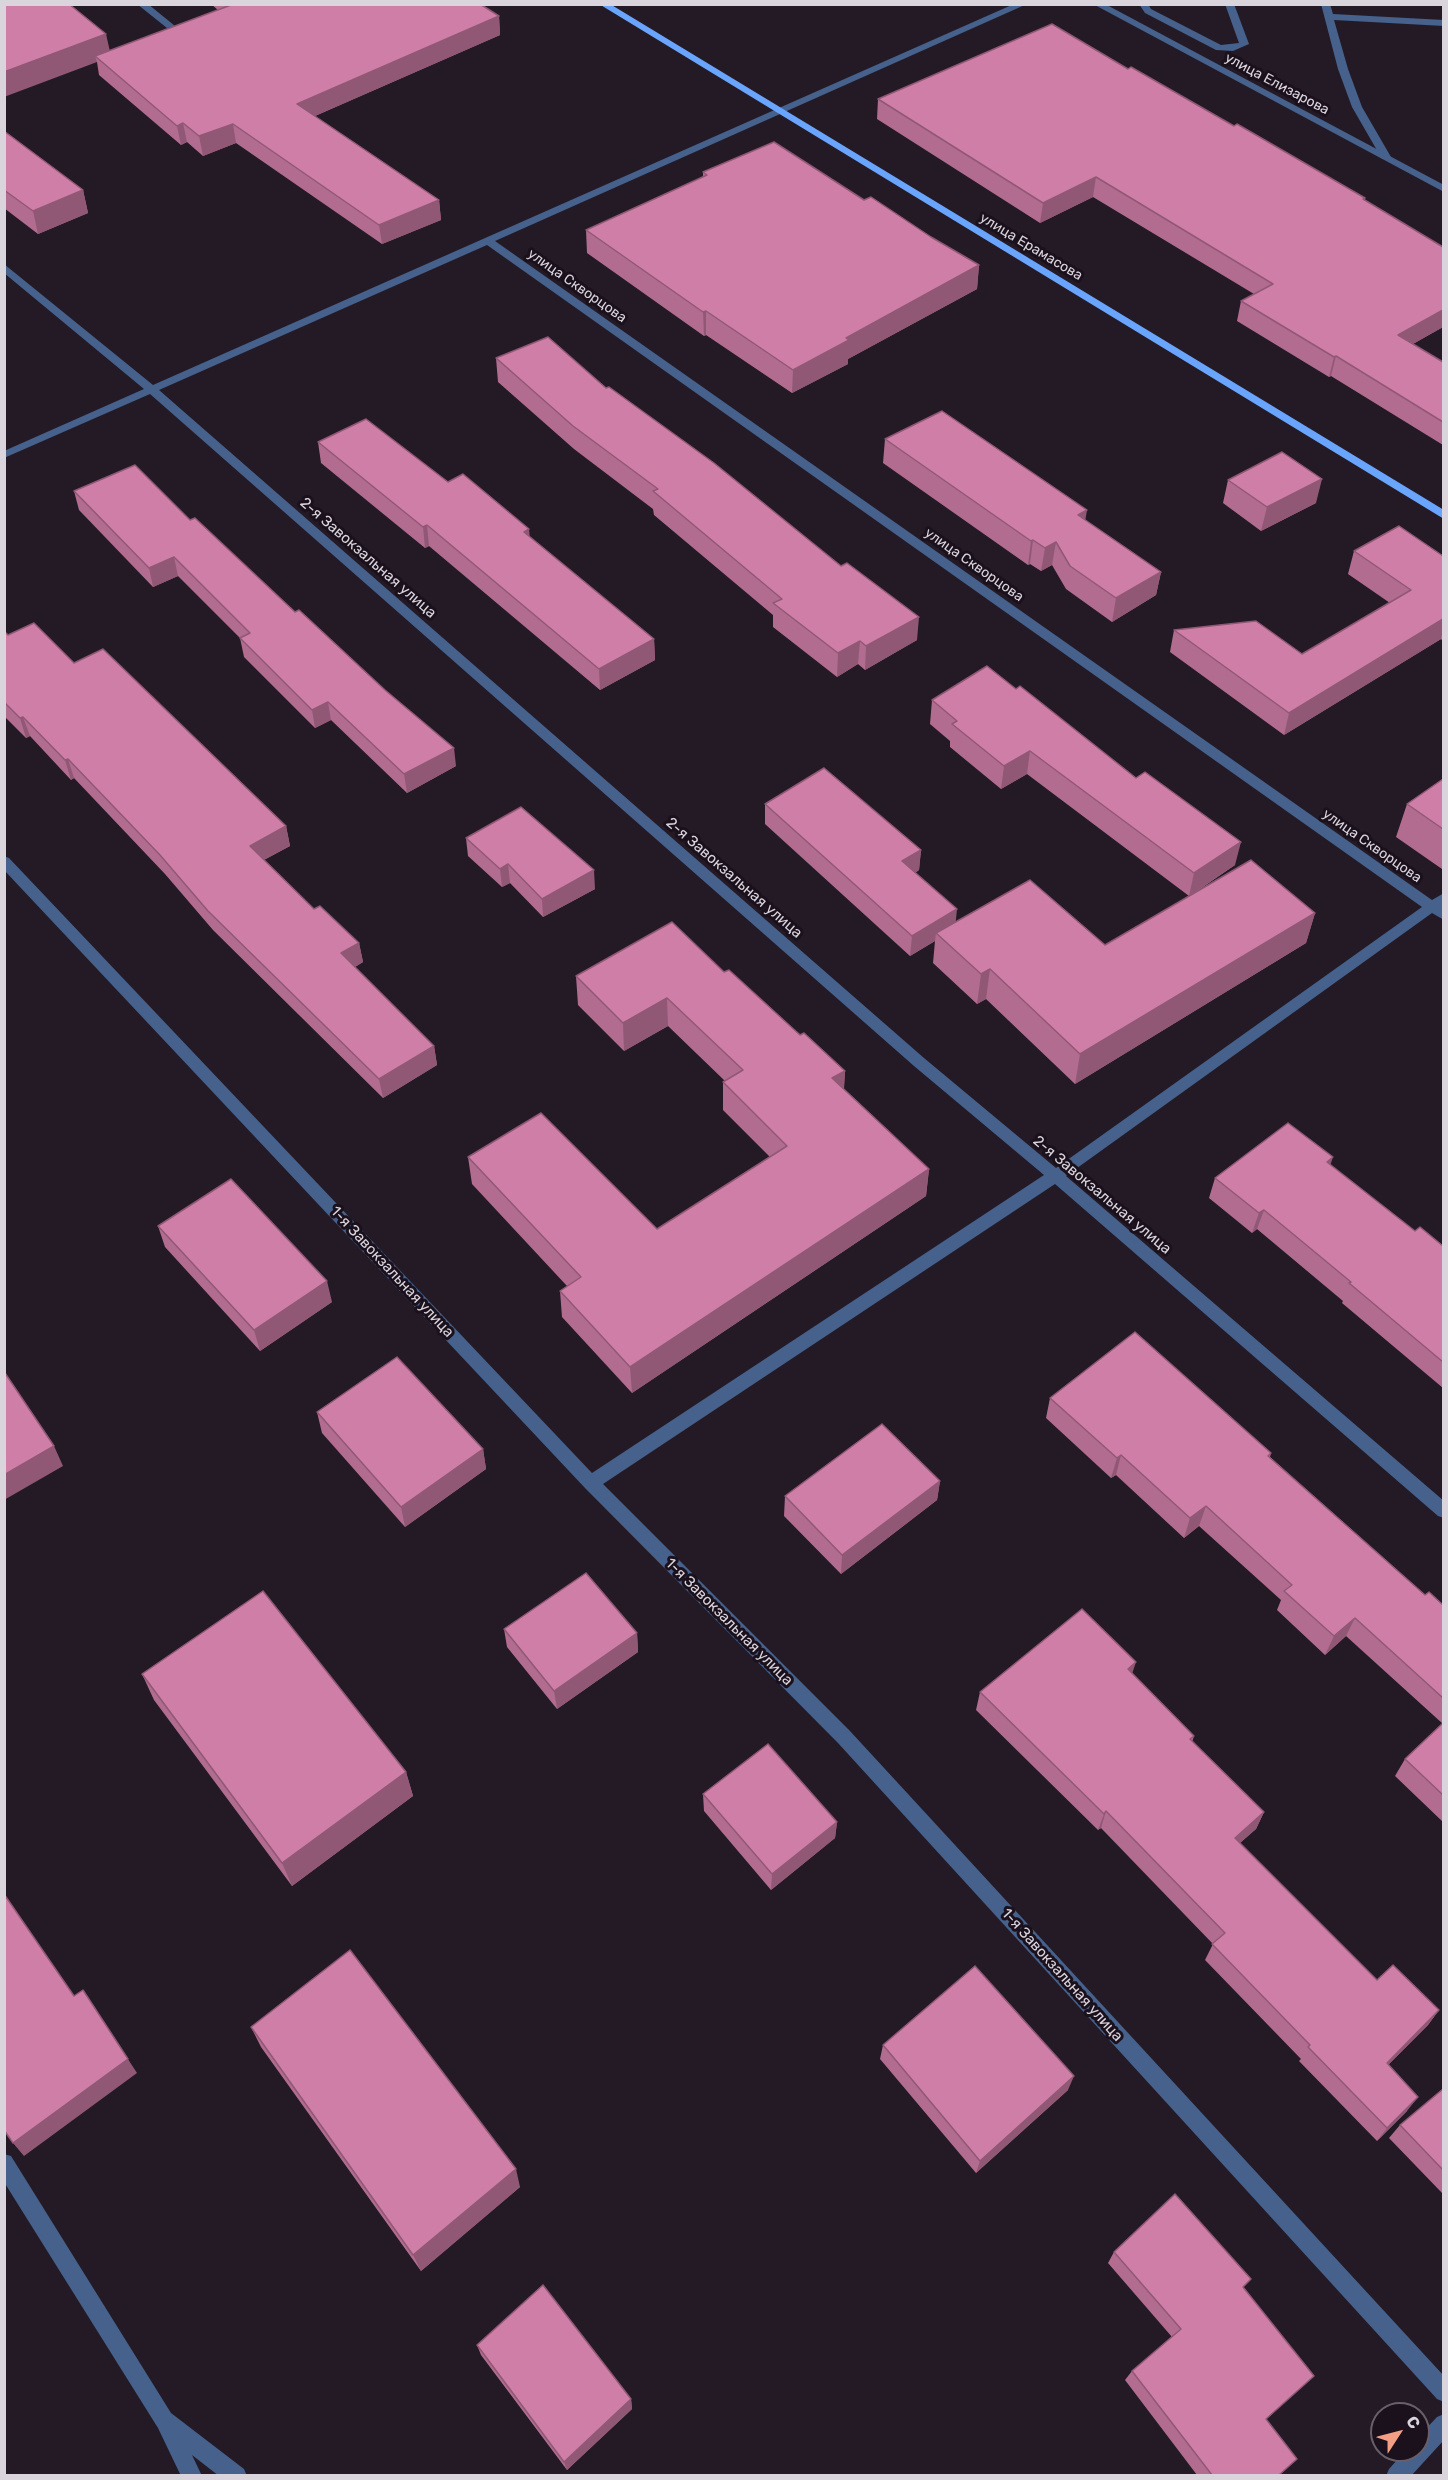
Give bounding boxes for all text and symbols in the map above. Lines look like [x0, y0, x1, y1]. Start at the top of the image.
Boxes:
street label: улица Елизарова [1222, 49, 1332, 119]
street label: улица Ерамасова [977, 210, 1085, 284]
street label: улица Скворцова [524, 246, 630, 326]
street label: 2-я Завокзальная улица [296, 494, 440, 622]
street label: улица Скворцова [921, 525, 1027, 605]
street label: улица Скворцова [1319, 806, 1425, 886]
street label: 2-я Завокзальная улица [662, 814, 806, 942]
street label: 2-я Завокзальная улица [1029, 1132, 1175, 1258]
street label: 1-я Завокзальная улица [327, 1203, 457, 1341]
street label: 1-я Завокзальная улица [662, 1555, 796, 1689]
street label: 1-я Завокзальная улица [998, 1905, 1126, 2045]
north arrow [1370, 2402, 1430, 2462]
text: С [1402, 2412, 1424, 2432]

